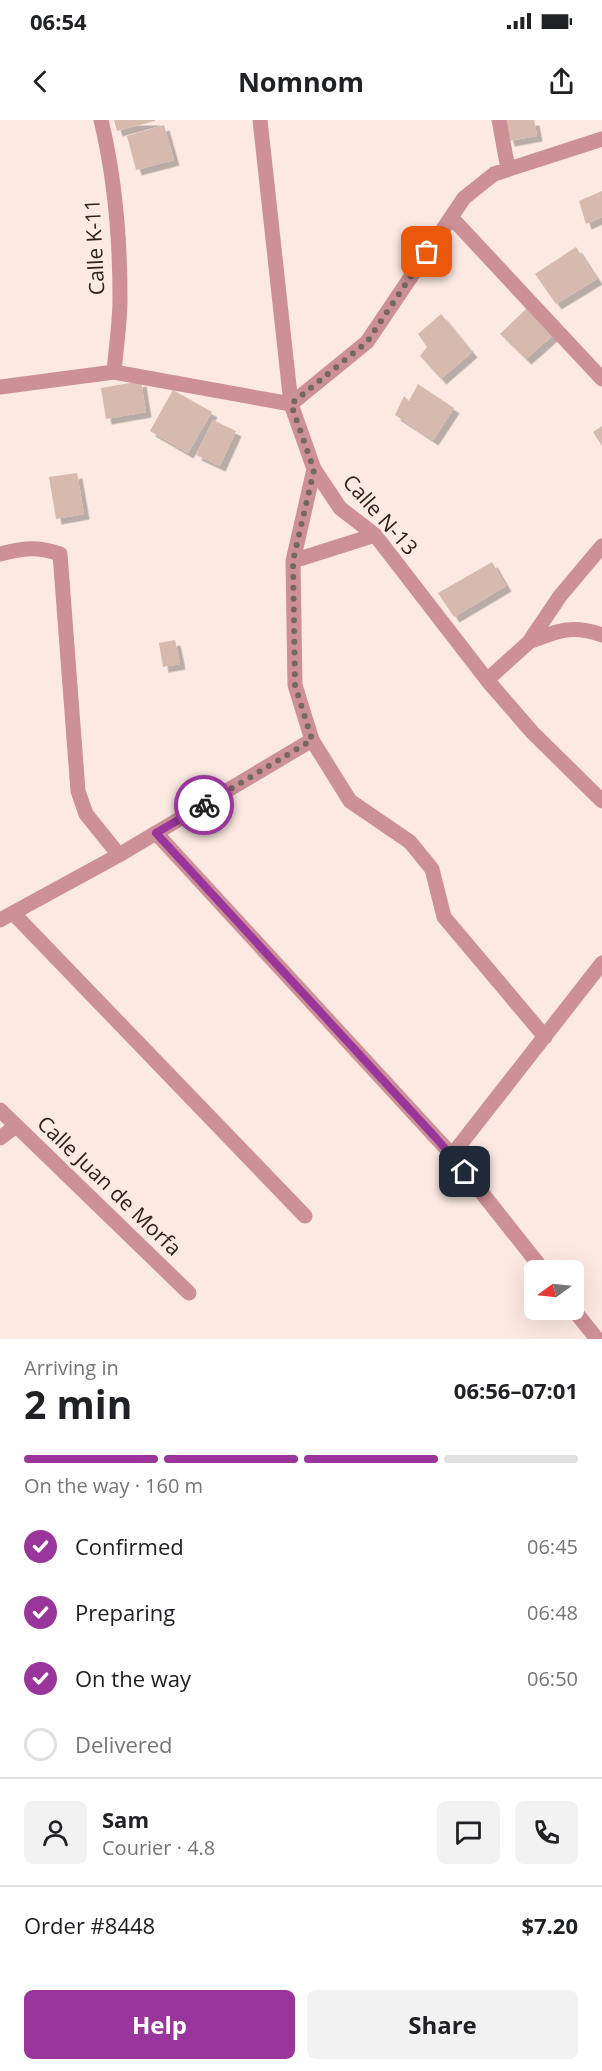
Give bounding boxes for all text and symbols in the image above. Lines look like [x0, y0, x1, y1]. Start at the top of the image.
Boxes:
text: 06:54 [30, 6, 87, 36]
text: Nomnom [238, 63, 364, 100]
icon: back [24, 65, 57, 98]
icon: share [545, 65, 578, 98]
street label: Calle K-11 [77, 198, 111, 296]
pin [401, 226, 452, 277]
icon: bag [410, 235, 443, 268]
street label: Calle N-13 [337, 468, 424, 561]
courier [174, 775, 234, 835]
icon: bike [188, 789, 221, 822]
street label: Calle Juan de Morfa [32, 1109, 188, 1261]
pin [439, 1146, 490, 1197]
icon: home [448, 1155, 481, 1188]
north arrow [524, 1260, 584, 1320]
map controls [524, 1260, 584, 1320]
text: Arriving in [24, 1354, 119, 1381]
text: 06:56–07:01 [454, 1375, 578, 1405]
text: 2 min [24, 1377, 132, 1430]
text: On the way · 160 m [24, 1472, 203, 1499]
icon: check [24, 1530, 57, 1563]
text: Confirmed [75, 1531, 184, 1561]
text: 06:45 [527, 1533, 578, 1560]
icon: check [24, 1596, 57, 1629]
text: Preparing [75, 1597, 175, 1627]
text: 06:48 [527, 1599, 578, 1626]
icon: check [24, 1662, 57, 1695]
text: On the way [75, 1663, 191, 1693]
text: 06:50 [527, 1665, 578, 1692]
text: Delivered [75, 1729, 173, 1759]
button: person [24, 1801, 87, 1864]
button: chat [437, 1801, 500, 1864]
button: phone [515, 1801, 578, 1864]
text: Sam [102, 1804, 149, 1834]
text: Courier · 4.8 [102, 1834, 215, 1861]
text: Order #8448 [24, 1910, 155, 1940]
text: $7.20 [521, 1910, 578, 1940]
button: Help [24, 1990, 295, 2059]
button: Share [307, 1990, 578, 2059]

